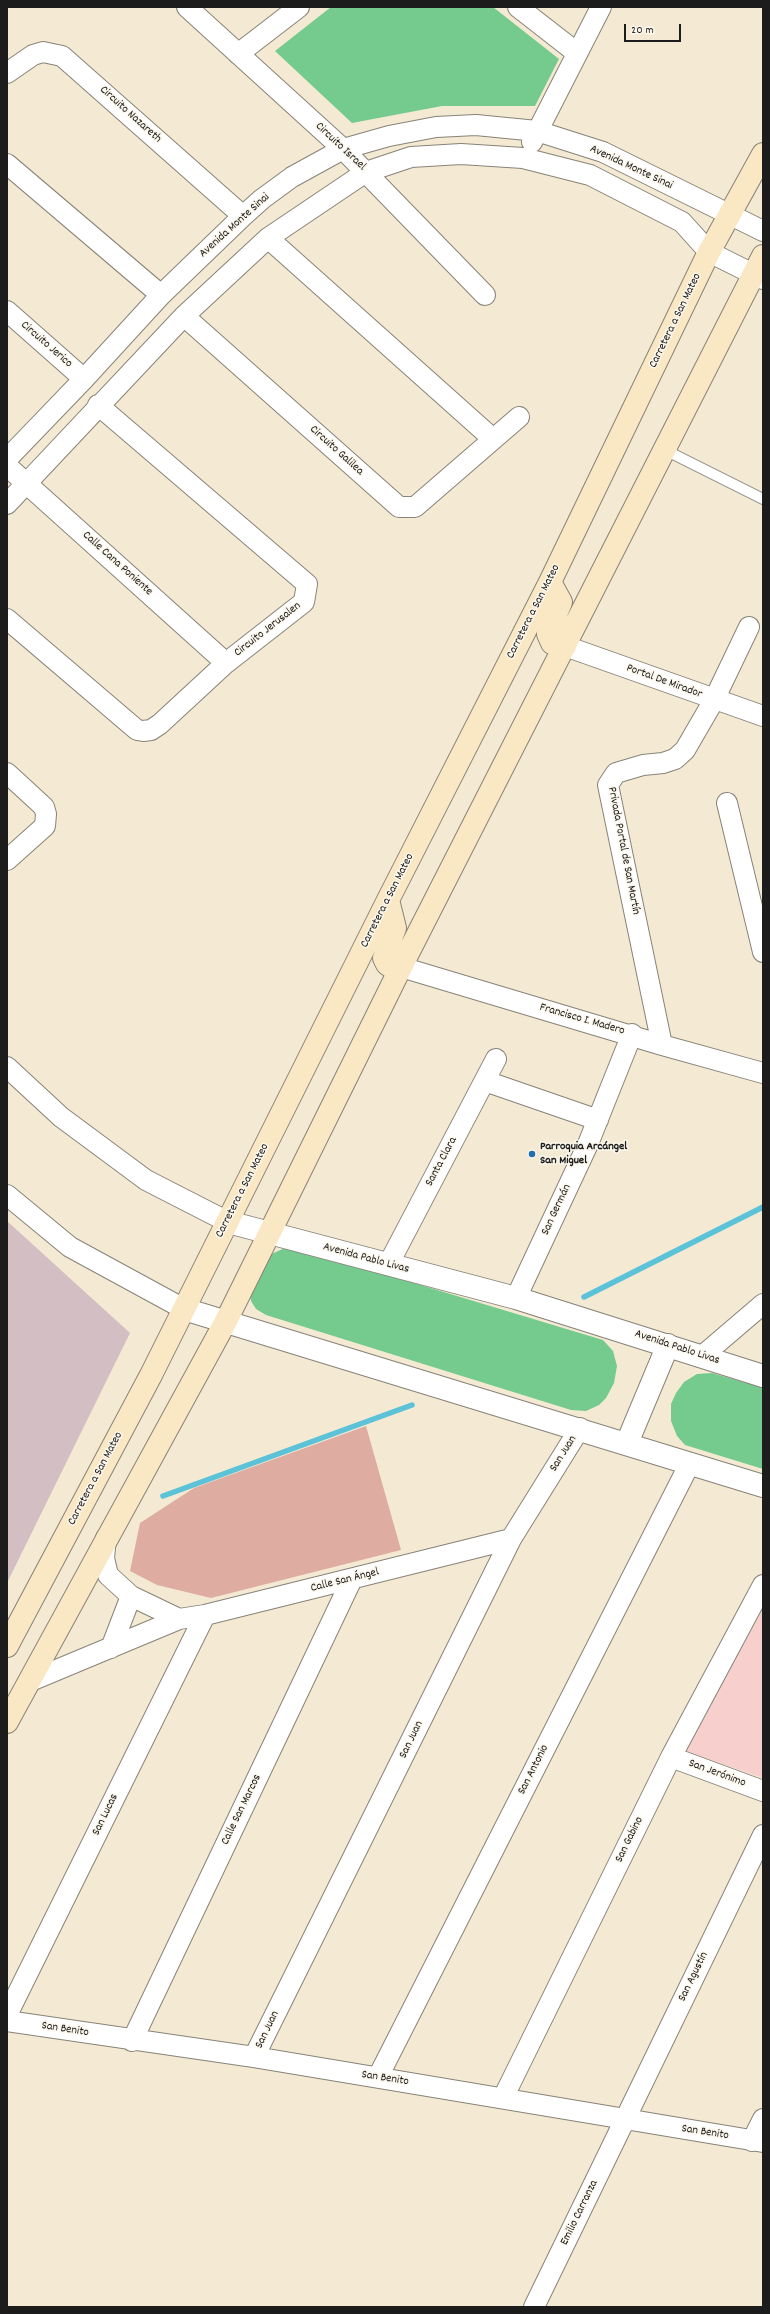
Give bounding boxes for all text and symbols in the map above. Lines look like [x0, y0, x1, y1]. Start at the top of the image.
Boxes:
scale bar [626, 16, 683, 42]
text: 20 m [631, 22, 654, 39]
street label: Circuito Nazareth [96, 83, 164, 147]
street label: Circuito Israel [312, 120, 368, 174]
street label: Avenida Monte Sinai [587, 142, 675, 194]
street label: Avenida Monte Sinai [197, 191, 273, 261]
street label: Carretera a San Mateo [647, 271, 705, 371]
street label: Circuito Jerico [17, 319, 75, 371]
street label: Circuito Galilea [306, 423, 366, 479]
street label: Calle Cana Poniente [79, 529, 155, 599]
street label: Carretera a San Mateo [504, 563, 564, 661]
street label: Circuito Jerusalen [232, 599, 304, 661]
street label: Portal De Mirador [624, 662, 704, 702]
street label: Privada Portal de San Martín [604, 786, 642, 916]
street label: Carretera a San Mateo [358, 852, 418, 950]
street label: Francisco I. Madero [538, 1001, 626, 1039]
street label: Santa Clara [423, 1135, 461, 1189]
place label: Parroquia Arcángel San Miguel [540, 1140, 627, 1168]
street label: Carretera a San Mateo [213, 1142, 273, 1240]
marker: Parroquia Arcángel San Miguel [527, 1149, 537, 1159]
street label: San Germán [539, 1182, 575, 1238]
street label: Avenida Pablo Livas [321, 1241, 411, 1277]
street label: Avenida Pablo Livas [633, 1327, 721, 1369]
street label: Carretera a San Mateo [65, 1430, 127, 1528]
street label: San Juan [547, 1433, 581, 1475]
street label: Calle San Ángel [309, 1566, 381, 1596]
street label: San Juan [397, 1719, 427, 1761]
street label: San Antonio [515, 1743, 553, 1797]
street label: San Jerónimo [686, 1757, 748, 1791]
street label: Calle San Marcos [219, 1772, 265, 1848]
street label: San Lucas [90, 1792, 122, 1838]
street label: San Gabino [613, 1815, 647, 1865]
street label: San Agustín [676, 1950, 712, 2004]
street label: San Juan [253, 2009, 283, 2051]
street label: San Benito [40, 2019, 90, 2041]
street label: San Benito [360, 2068, 410, 2090]
street label: San Benito [680, 2122, 730, 2144]
street label: Emilio Carranza [558, 2178, 602, 2248]

